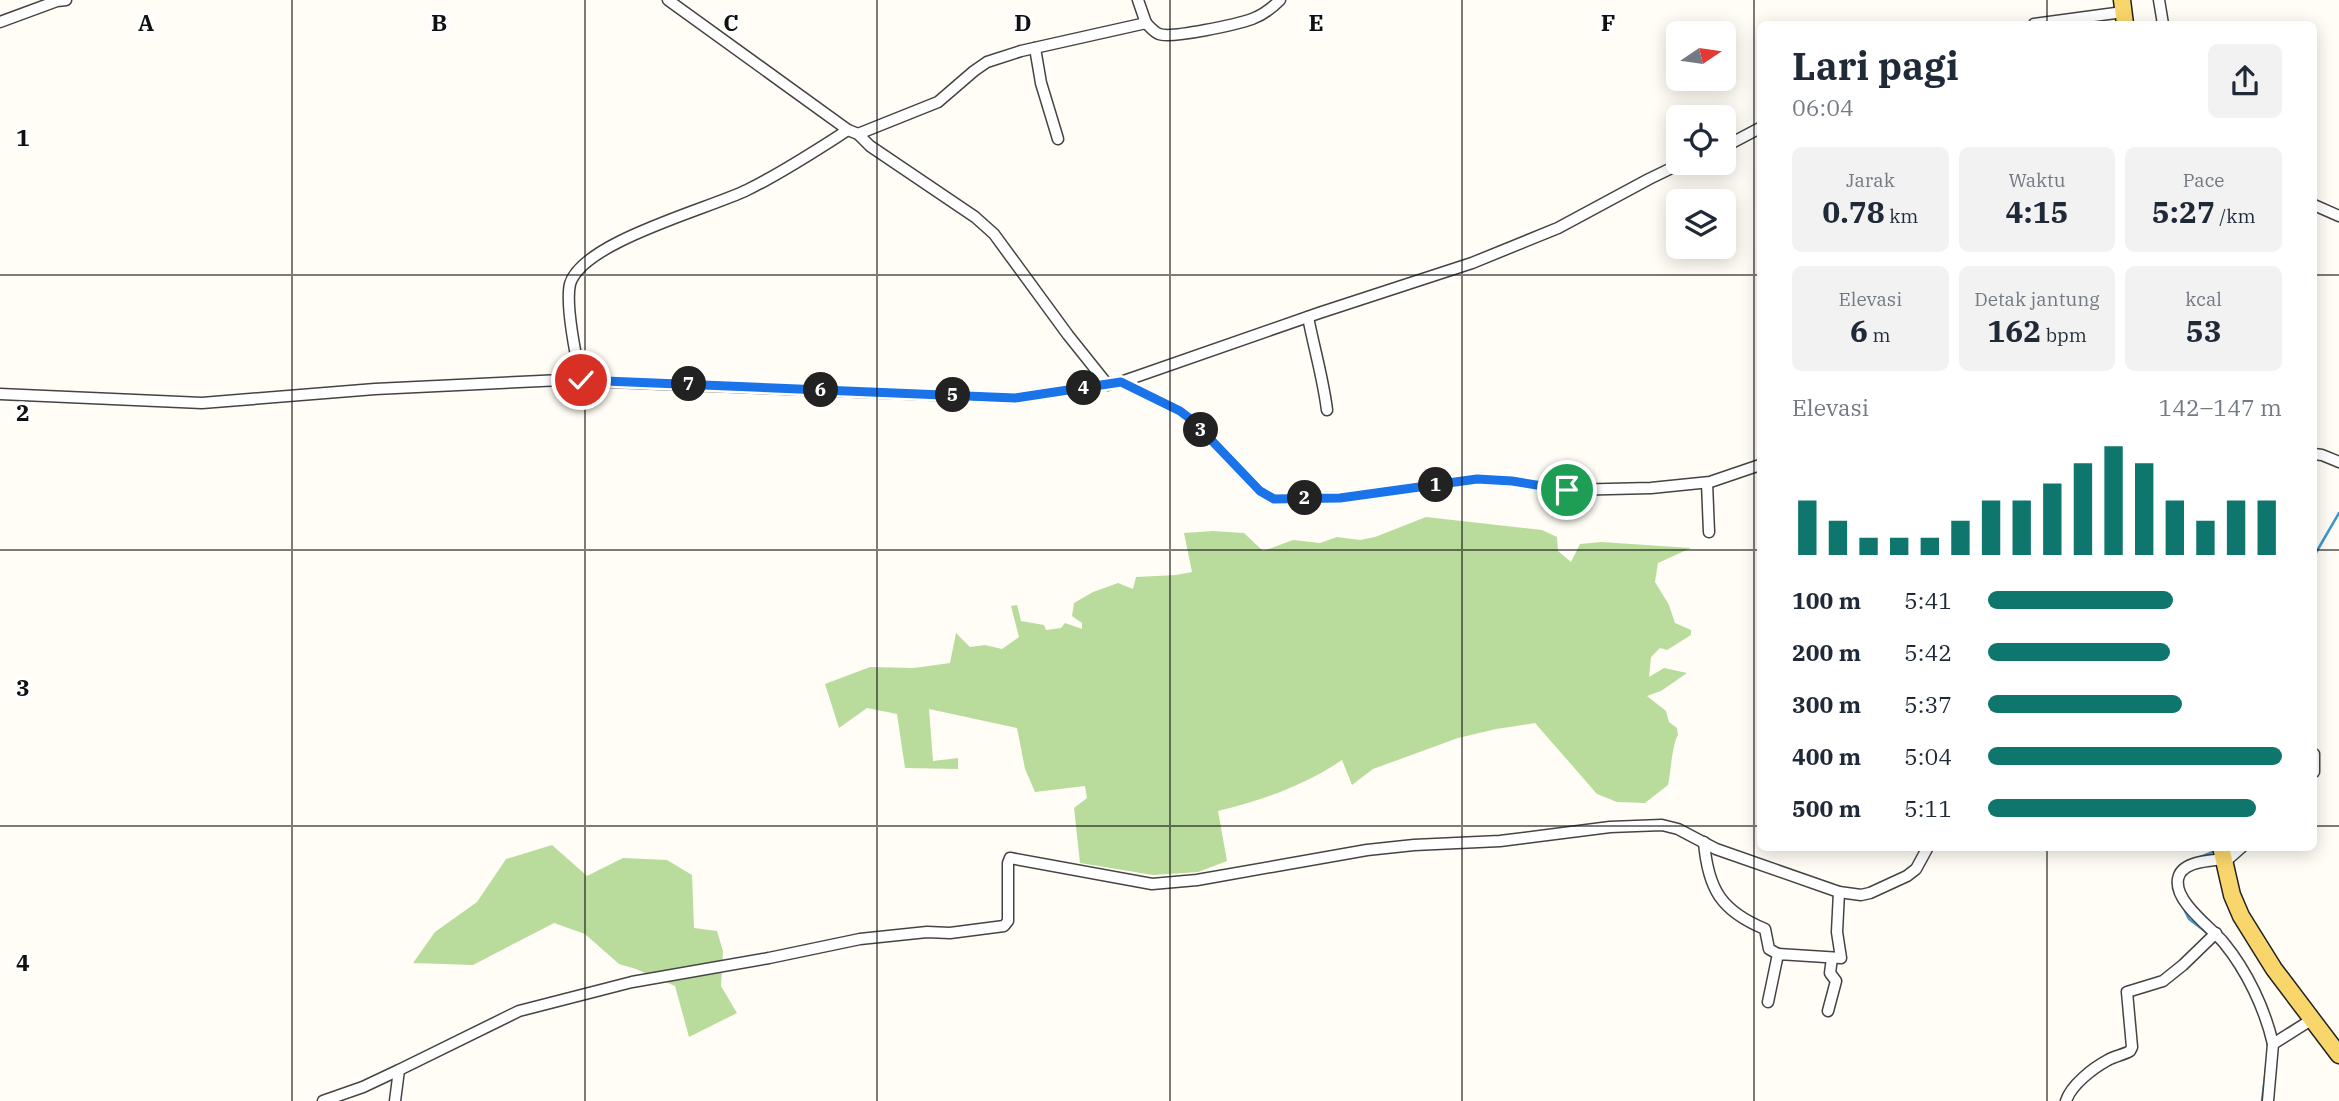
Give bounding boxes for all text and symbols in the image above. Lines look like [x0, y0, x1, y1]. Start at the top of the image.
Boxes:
text: A [138, 7, 154, 37]
text: B [431, 7, 447, 37]
text: C [723, 7, 739, 37]
text: D [1014, 7, 1032, 37]
text: E [1308, 7, 1324, 37]
text: F [1601, 7, 1615, 37]
north arrow [1666, 21, 1736, 91]
map controls [1666, 21, 1736, 259]
text: Lari pagi [1792, 41, 1959, 90]
button: share [2208, 44, 2282, 118]
text: 06:04 [1792, 92, 1854, 122]
button: locate [1666, 105, 1736, 175]
text: 1 [16, 122, 30, 152]
text: Jarak [1846, 168, 1895, 192]
text: Waktu [2008, 168, 2066, 192]
text: Pace [2183, 168, 2225, 192]
button: layers [1666, 189, 1736, 259]
text: 0.78 [1822, 192, 1885, 231]
text: 4:15 [2005, 192, 2069, 231]
text: 5:27 [2152, 192, 2215, 231]
text: km [1885, 204, 1918, 228]
text: /km [2215, 204, 2256, 228]
text: Elevasi [1839, 287, 1902, 311]
text: Detak jantung [1974, 287, 2100, 311]
text: kcal [2185, 287, 2222, 311]
text: 6 [1850, 311, 1868, 350]
text: 162 [1987, 311, 2041, 350]
text: 53 [2186, 311, 2222, 350]
text: m [1868, 323, 1891, 347]
text: bpm [2041, 323, 2087, 347]
pin [551, 350, 611, 410]
icon: check [562, 361, 600, 399]
pin: 7 [672, 366, 706, 402]
pin: 4 [1066, 370, 1102, 406]
text: 7 [683, 371, 694, 395]
pin: 6 [804, 372, 838, 408]
text: 4 [1078, 375, 1089, 399]
text: 6 [815, 377, 826, 401]
pin: 5 [936, 378, 970, 412]
text: 5 [947, 382, 958, 406]
text: Elevasi [1792, 392, 1869, 422]
text: 142–147 m [2158, 392, 2282, 422]
text: 2 [16, 397, 30, 427]
pin: 3 [1184, 412, 1218, 448]
text: 3 [1195, 417, 1206, 441]
pin [1537, 460, 1597, 520]
pin: 1 [1418, 468, 1454, 503]
icon: arrive [1548, 471, 1586, 509]
text: 1 [1430, 472, 1441, 496]
pin: 2 [1288, 480, 1322, 516]
text: 2 [1299, 485, 1310, 509]
text: 100 m [1792, 585, 1861, 615]
text: 5:41 [1904, 585, 1952, 615]
text: 200 m [1792, 637, 1861, 667]
text: 5:42 [1904, 637, 1952, 667]
text: 3 [16, 672, 30, 702]
text: 300 m [1792, 689, 1861, 719]
text: 5:37 [1904, 689, 1952, 719]
text: 400 m [1792, 741, 1861, 771]
text: 5:04 [1904, 741, 1952, 771]
text: 500 m [1792, 793, 1861, 823]
text: 5:11 [1904, 793, 1952, 823]
text: 4 [16, 947, 30, 977]

